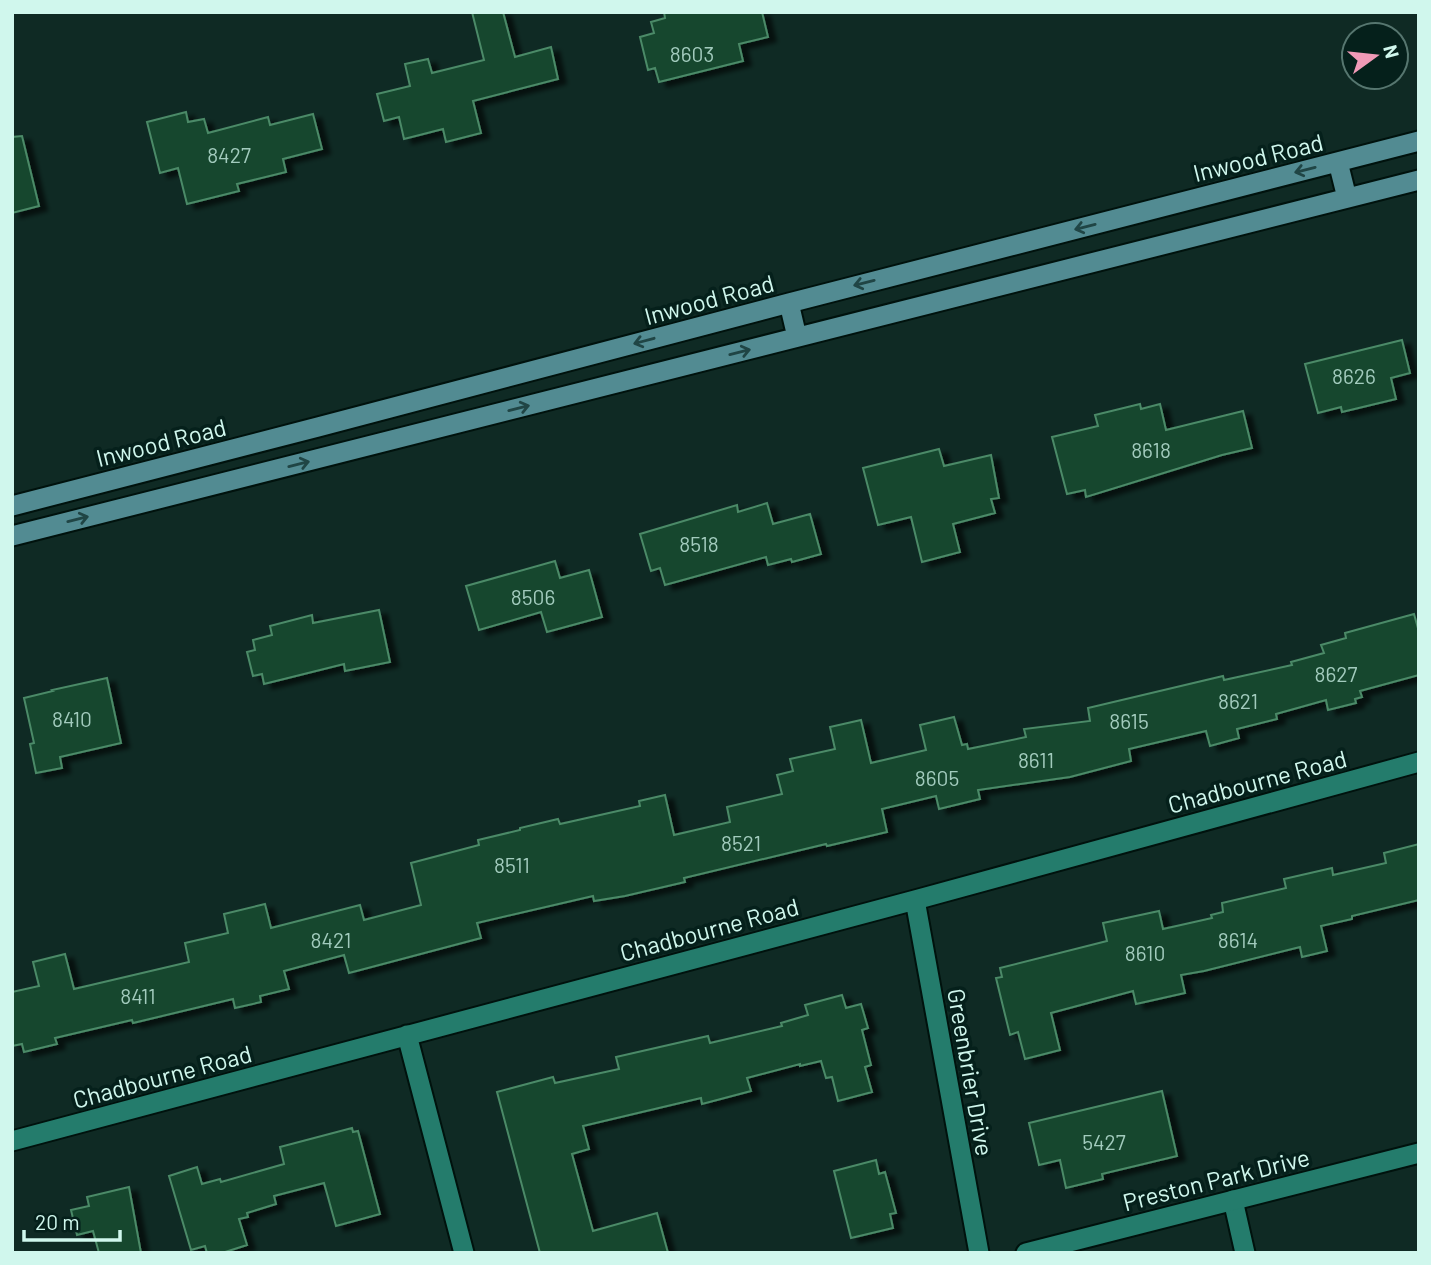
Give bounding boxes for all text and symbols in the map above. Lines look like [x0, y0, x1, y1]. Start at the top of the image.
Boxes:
north arrow [1340, 21, 1410, 91]
house number: 8603 [670, 41, 714, 66]
text: N [1379, 42, 1405, 61]
street label: Inwood Road [1190, 127, 1326, 187]
house number: 8427 [207, 142, 251, 167]
one-way arrow [1294, 164, 1317, 177]
one-way arrow [1074, 221, 1097, 234]
street label: Inwood Road [641, 268, 777, 330]
one-way arrow [854, 278, 876, 291]
one-way arrow [633, 335, 656, 348]
one-way arrow [728, 345, 751, 358]
house number: 8626 [1332, 363, 1376, 388]
one-way arrow [508, 401, 530, 414]
street label: Inwood Road [93, 412, 229, 472]
house number: 8618 [1131, 437, 1171, 462]
one-way arrow [287, 457, 310, 470]
one-way arrow [67, 512, 89, 525]
house number: 8518 [679, 531, 719, 556]
house number: 8506 [511, 584, 555, 609]
house number: 8627 [1315, 661, 1358, 686]
house number: 8621 [1218, 688, 1258, 713]
house number: 8410 [52, 706, 92, 731]
house number: 8615 [1109, 708, 1149, 733]
street label: Chadbourne Road [1164, 743, 1350, 819]
house number: 8611 [1018, 747, 1054, 772]
house number: 8605 [915, 765, 959, 790]
house number: 8521 [721, 830, 761, 855]
house number: 8511 [494, 852, 530, 877]
street label: Chadbourne Road [616, 891, 802, 967]
house number: 8421 [311, 927, 351, 952]
house number: 8614 [1218, 927, 1258, 952]
house number: 8610 [1125, 940, 1165, 965]
house number: 8411 [120, 983, 156, 1008]
street label: Greenbrier Drive [942, 986, 1000, 1158]
street label: Chadbourne Road [69, 1038, 255, 1114]
house number: 5427 [1082, 1129, 1126, 1154]
street label: Preston Park Drive [1120, 1142, 1312, 1216]
scale bar [24, 1198, 121, 1242]
text: 20 m [35, 1209, 80, 1234]

